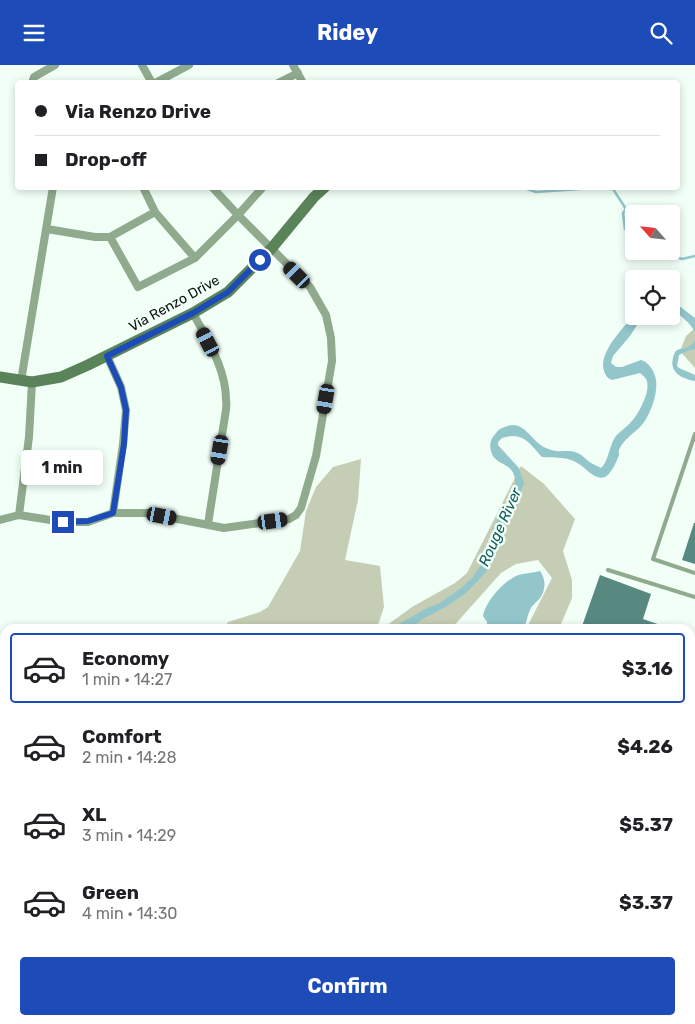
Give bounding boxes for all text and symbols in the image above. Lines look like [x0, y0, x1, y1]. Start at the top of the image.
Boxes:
icon: menu [20, 19, 48, 47]
text: Ridey [317, 19, 378, 46]
icon: search [647, 19, 675, 47]
text: Via Renzo Drive [65, 100, 211, 123]
text: Drop-off [65, 148, 147, 171]
north arrow [625, 205, 680, 260]
map controls [625, 205, 680, 325]
route start [249, 249, 271, 271]
car [281, 259, 312, 291]
button: locate [625, 270, 680, 325]
street label: Via Renzo Drive [126, 271, 223, 335]
car [194, 325, 221, 359]
car [316, 383, 335, 415]
car [210, 434, 229, 466]
callout: 1 min [22, 449, 104, 485]
text: 1 min [42, 458, 82, 477]
water label: Rouge River [475, 484, 526, 569]
car [145, 506, 178, 526]
route end [52, 511, 74, 533]
car [257, 511, 288, 531]
icon: car [22, 646, 67, 691]
text: Economy [82, 647, 169, 670]
text: $3.16 [622, 657, 673, 680]
text: 1 min · 14:27 [82, 670, 172, 689]
icon: car [22, 724, 67, 769]
text: Comfort [82, 725, 162, 748]
text: $4.26 [617, 735, 673, 758]
text: 2 min · 14:28 [82, 748, 177, 767]
icon: car [22, 802, 67, 847]
text: XL [82, 803, 106, 826]
text: $5.37 [619, 813, 673, 836]
text: 3 min · 14:29 [82, 826, 176, 845]
icon: car [22, 880, 67, 925]
text: Green [82, 881, 139, 904]
text: $3.37 [619, 891, 673, 914]
text: 4 min · 14:30 [82, 904, 177, 923]
button: Confirm [20, 957, 675, 1015]

